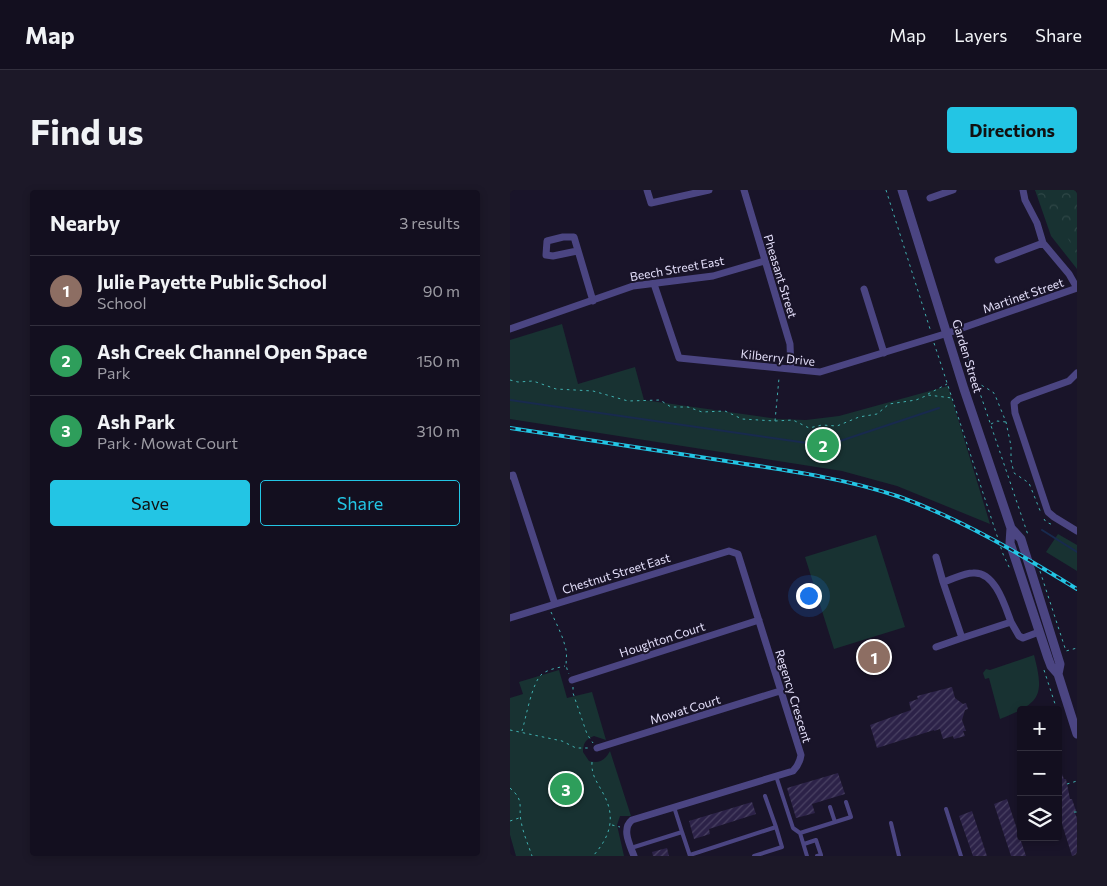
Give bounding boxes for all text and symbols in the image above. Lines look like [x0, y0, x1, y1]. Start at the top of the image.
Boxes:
text: Map [25, 20, 75, 49]
text: Map [889, 24, 926, 46]
text: Layers [954, 24, 1007, 46]
text: Share [1035, 24, 1082, 46]
button: Directions [947, 107, 1077, 153]
text: Find us [30, 109, 144, 152]
text: Nearby [50, 210, 120, 235]
text: 3 results [399, 213, 460, 232]
street label: Pheasant Street [762, 232, 800, 320]
street label: Beech Street East [629, 253, 725, 283]
text: Julie Payette Public School [97, 270, 327, 293]
street label: Martinet Street [981, 275, 1065, 315]
text: 1 [62, 281, 70, 300]
text: 90 m [423, 281, 460, 300]
text: School [97, 293, 147, 312]
street label: Garden Street [950, 318, 986, 394]
text: Ash Creek Channel Open Space [97, 340, 367, 363]
street label: Kilberry Drive [740, 346, 816, 368]
text: 2 [61, 351, 71, 370]
text: 150 m [417, 351, 460, 370]
text: Park [97, 363, 130, 382]
text: Ash Park [97, 410, 175, 433]
text: 3 [61, 421, 71, 440]
text: 310 m [417, 421, 460, 440]
pin: 2 [807, 426, 839, 464]
text: Park · Mowat Court [97, 433, 238, 452]
button: Save [50, 480, 250, 526]
button: Share [260, 480, 460, 526]
street label: Chestnut Street East [560, 550, 672, 596]
your location [796, 583, 822, 609]
street label: Houghton Court [617, 619, 707, 659]
pin: 1 [858, 638, 890, 676]
street label: Regency Crescent [773, 648, 815, 744]
street label: Mowat Court [648, 692, 722, 726]
map controls [1017, 706, 1062, 841]
button: + [1017, 706, 1062, 751]
button: − [1017, 751, 1062, 796]
pin: 3 [550, 770, 582, 808]
button: layers [1017, 796, 1062, 841]

